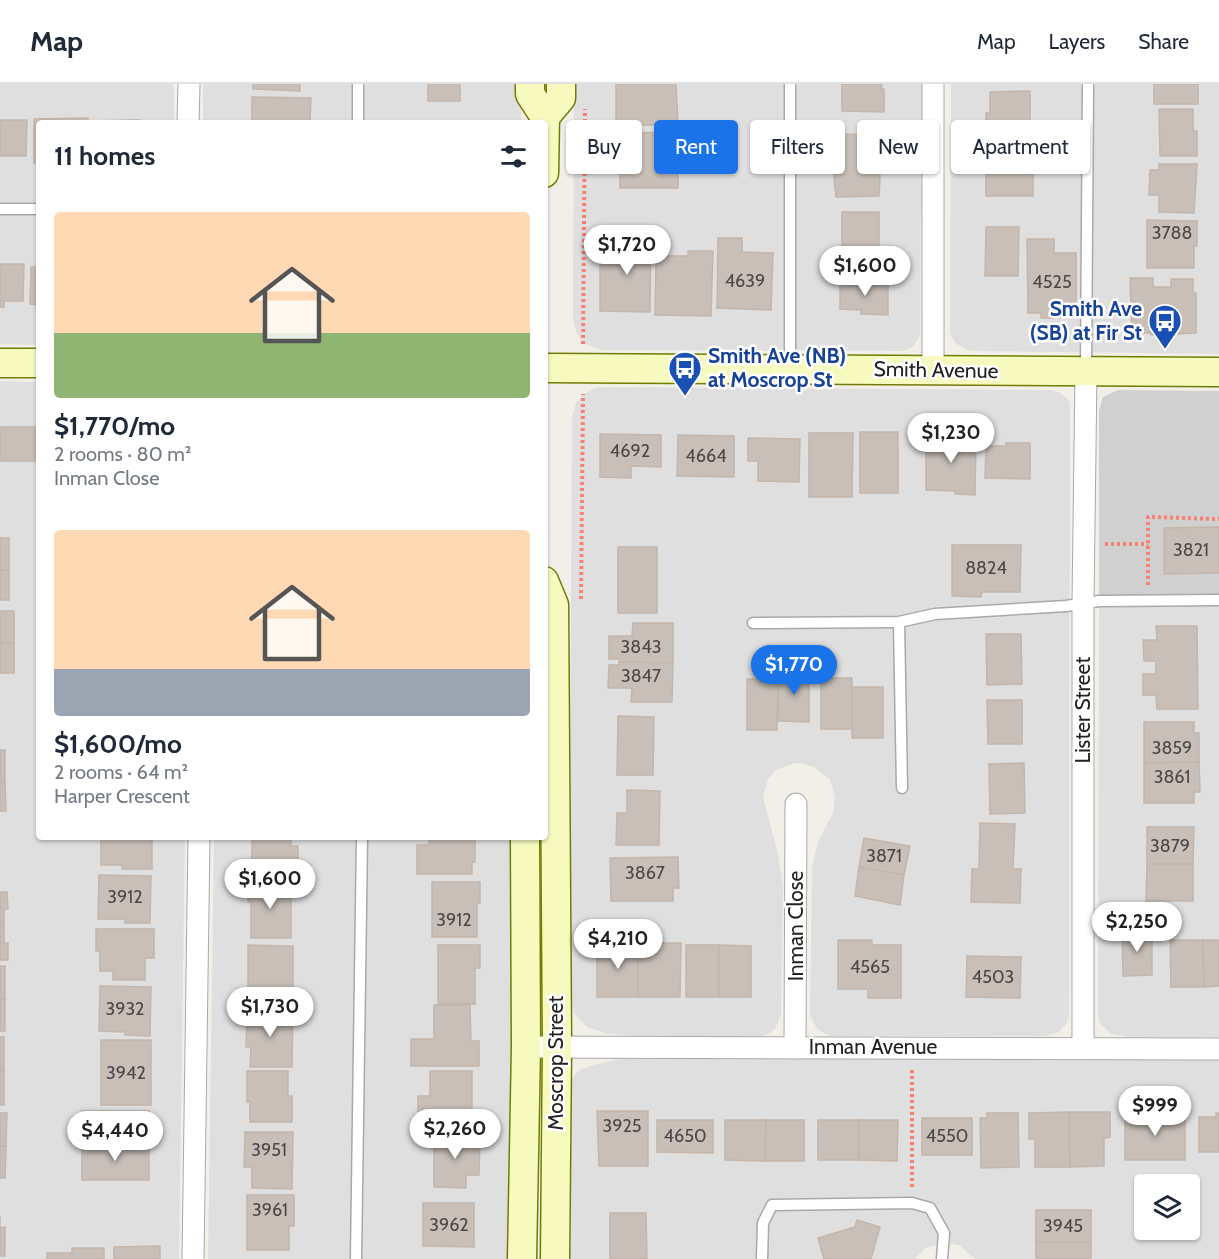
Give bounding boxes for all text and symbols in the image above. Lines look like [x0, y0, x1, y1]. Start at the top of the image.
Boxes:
text: Map [30, 24, 83, 58]
text: Map [977, 29, 1016, 54]
text: Layers [1049, 29, 1105, 54]
text: Share [1138, 29, 1189, 54]
chip: Buy [566, 120, 642, 174]
chip: Rent [654, 120, 738, 174]
chip: Filters [750, 120, 845, 174]
chip: New [857, 120, 939, 174]
chip: Apartment [951, 120, 1090, 174]
text: 11 homes [54, 140, 155, 172]
icon: filters [497, 140, 530, 173]
house number: 3788 [1152, 222, 1192, 244]
pin: $1,720 [578, 225, 676, 276]
text: $1,720 [598, 232, 656, 256]
pin: $1,600 [816, 246, 914, 297]
icon: home [238, 251, 346, 359]
text: $1,600 [833, 253, 897, 277]
house number: 4639 [725, 270, 765, 292]
house number: 4525 [1032, 271, 1072, 293]
place label: Smith Ave (SB) at Fir St [1030, 296, 1142, 345]
bus stop icon: Smith Ave (SB) at Fir St [1147, 303, 1183, 350]
place label: Smith Ave (NB) at Moscrop St [708, 343, 846, 392]
bus stop icon: Smith Ave (NB) at Moscrop St [667, 350, 703, 397]
street label: Smith Avenue [873, 356, 999, 383]
text: $1,770/mo [54, 410, 175, 442]
pin: $1,230 [902, 413, 1000, 464]
text: $1,230 [921, 420, 981, 444]
house number: 4692 [610, 440, 650, 462]
text: 2 rooms · 80 m² [54, 442, 191, 466]
house number: 4664 [685, 445, 727, 467]
text: Inman Close [54, 466, 159, 490]
house number: 3821 [1173, 539, 1209, 561]
house number: 8824 [965, 557, 1007, 579]
icon: home [238, 569, 346, 677]
house number: 3843 [621, 636, 661, 658]
pin: $1,770 [745, 645, 843, 696]
text: $1,770 [765, 652, 823, 676]
street label: Lister Street [1070, 657, 1095, 763]
house number: 3847 [621, 665, 661, 687]
text: $1,600/mo [54, 728, 182, 760]
house number: 3859 [1152, 737, 1192, 759]
text: 2 rooms · 64 m² [54, 760, 188, 784]
house number: 3861 [1154, 766, 1190, 788]
text: Harper Crescent [54, 784, 190, 808]
house number: 3879 [1150, 835, 1190, 857]
house number: 3871 [866, 845, 902, 867]
pin: $1,600 [221, 859, 319, 910]
house number: 3867 [625, 862, 665, 884]
text: $1,600 [238, 866, 302, 890]
street label: Inman Close [783, 870, 808, 981]
house number: 3912 [107, 886, 143, 908]
pin: $2,250 [1088, 902, 1186, 953]
house number: 3912 [436, 909, 472, 931]
text: $2,250 [1106, 909, 1168, 933]
pin: $4,210 [569, 919, 667, 970]
text: $4,210 [588, 926, 648, 950]
house number: 4565 [850, 956, 890, 978]
house number: 4503 [972, 966, 1014, 988]
pin: $1,730 [221, 987, 319, 1038]
text: $1,730 [241, 994, 299, 1018]
street label: Moscrop Street [543, 996, 568, 1130]
house number: 3932 [105, 998, 145, 1020]
street label: Inman Avenue [809, 1034, 937, 1059]
house number: 3942 [106, 1062, 146, 1084]
pin: $999 [1119, 1086, 1191, 1137]
text: $999 [1132, 1093, 1178, 1117]
pin: $2,260 [406, 1109, 504, 1160]
pin: $4,440 [66, 1111, 164, 1162]
house number: 3925 [602, 1115, 642, 1137]
text: $2,260 [424, 1116, 486, 1140]
text: $4,440 [81, 1118, 149, 1142]
house number: 4650 [664, 1125, 706, 1147]
house number: 4550 [926, 1125, 968, 1147]
house number: 3951 [251, 1139, 287, 1161]
map controls [1134, 1174, 1200, 1240]
button: layers [1134, 1174, 1200, 1240]
house number: 3961 [252, 1199, 288, 1221]
house number: 3962 [429, 1214, 469, 1236]
house number: 3945 [1043, 1215, 1083, 1237]

